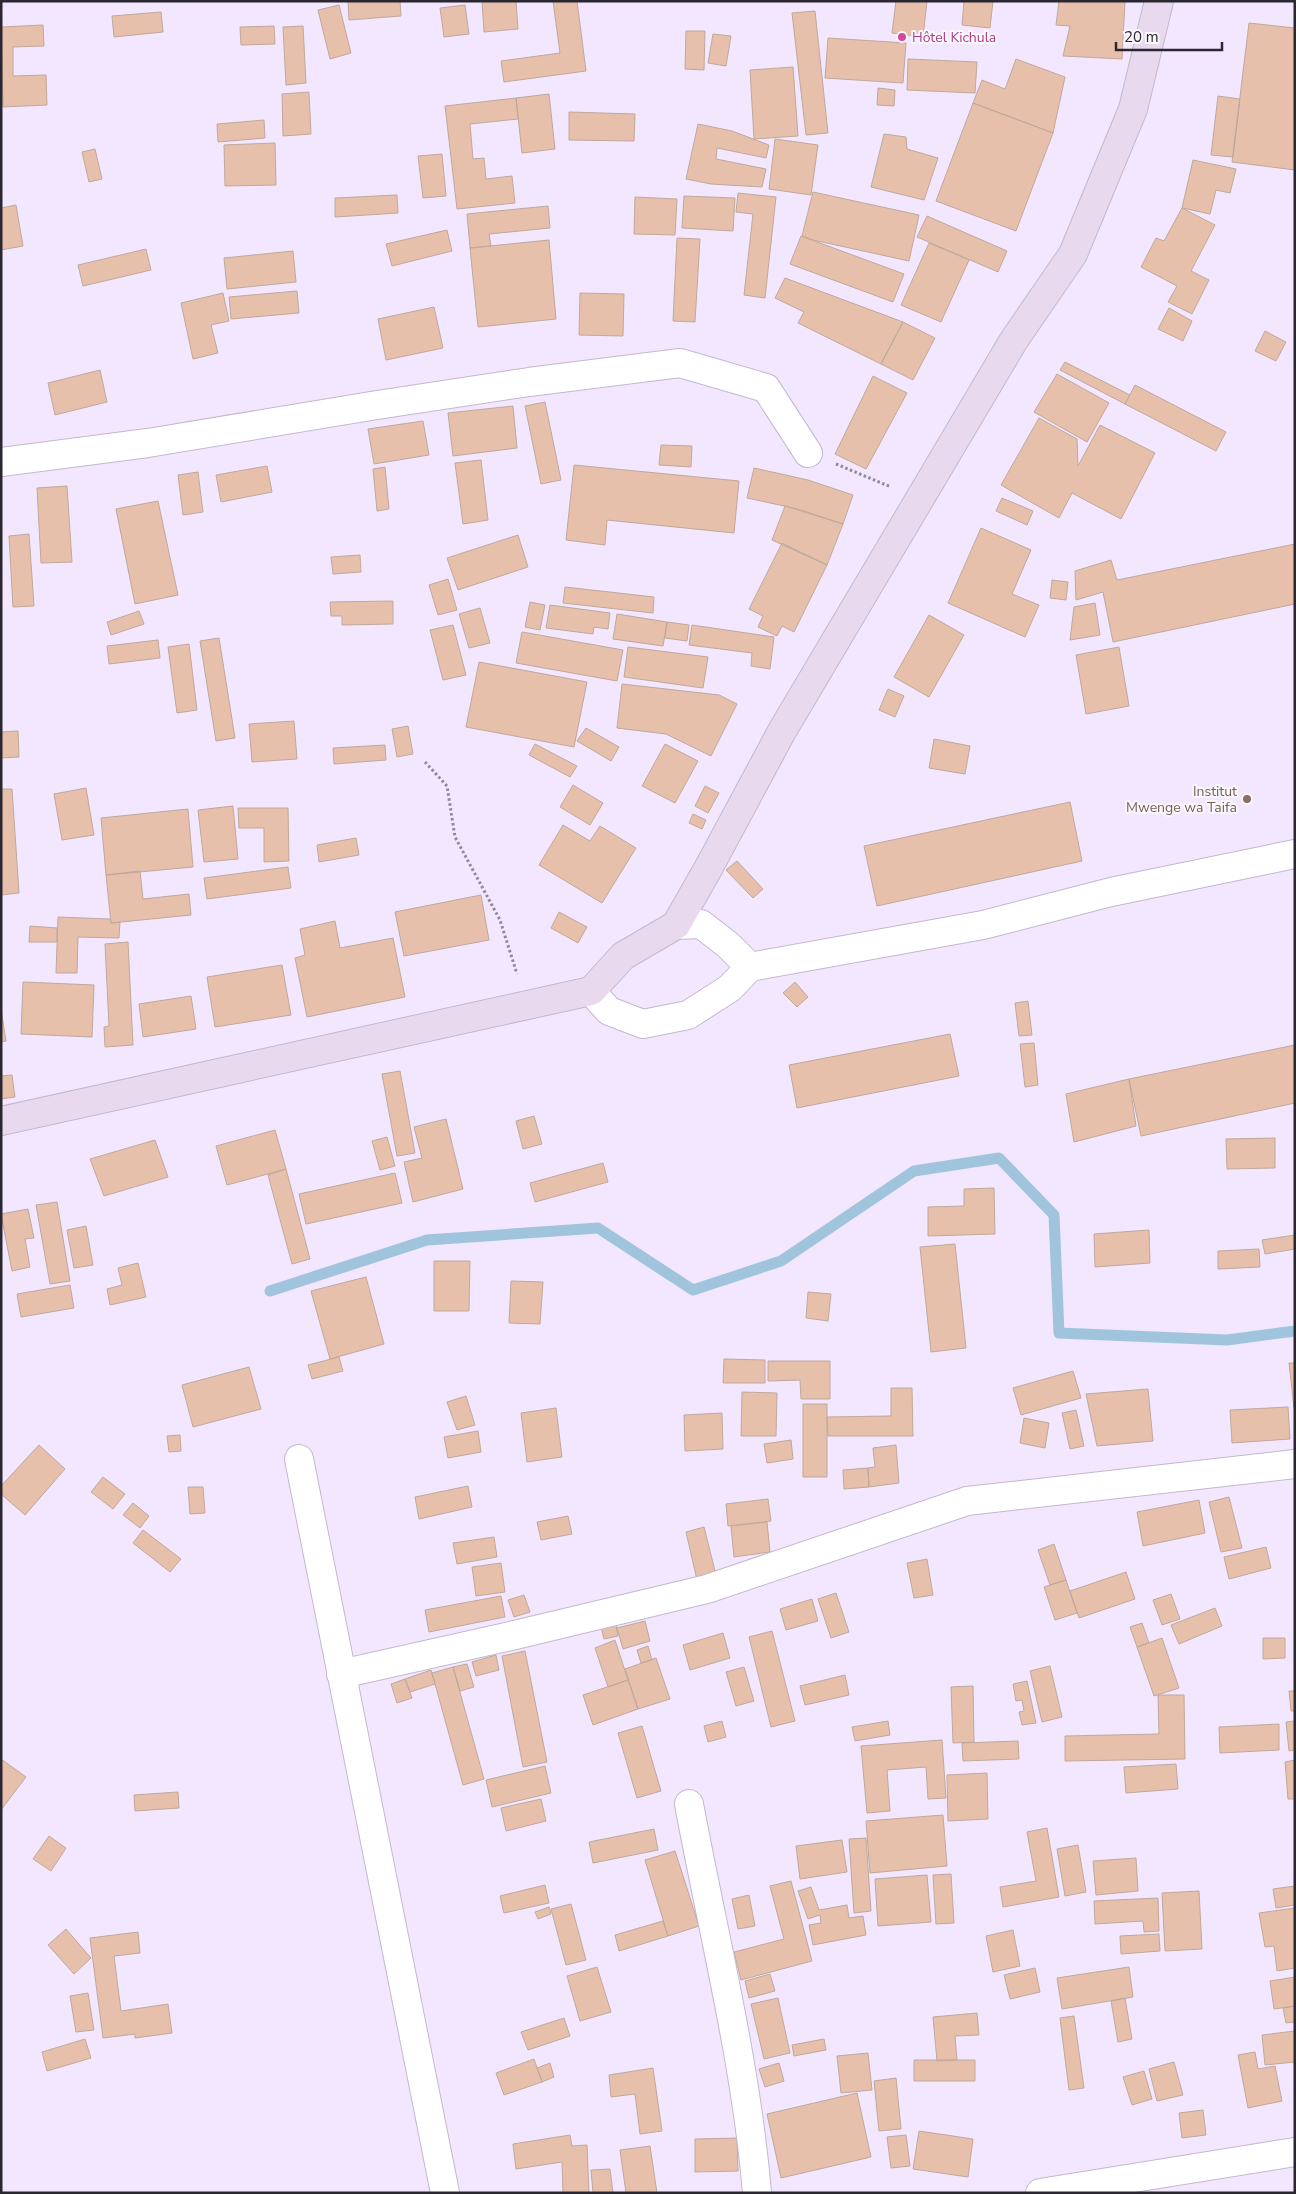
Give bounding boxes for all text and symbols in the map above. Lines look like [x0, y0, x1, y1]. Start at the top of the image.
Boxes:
scale bar [1116, 20, 1222, 52]
text: 20 m [1124, 27, 1159, 47]
place label: Hôtel Kichula [912, 28, 996, 47]
marker: Hôtel Kichula [896, 31, 908, 43]
place label: Institut Mwenge wa Taifa [1126, 782, 1237, 817]
marker: Institut Mwenge wa Taifa [1241, 793, 1253, 805]

